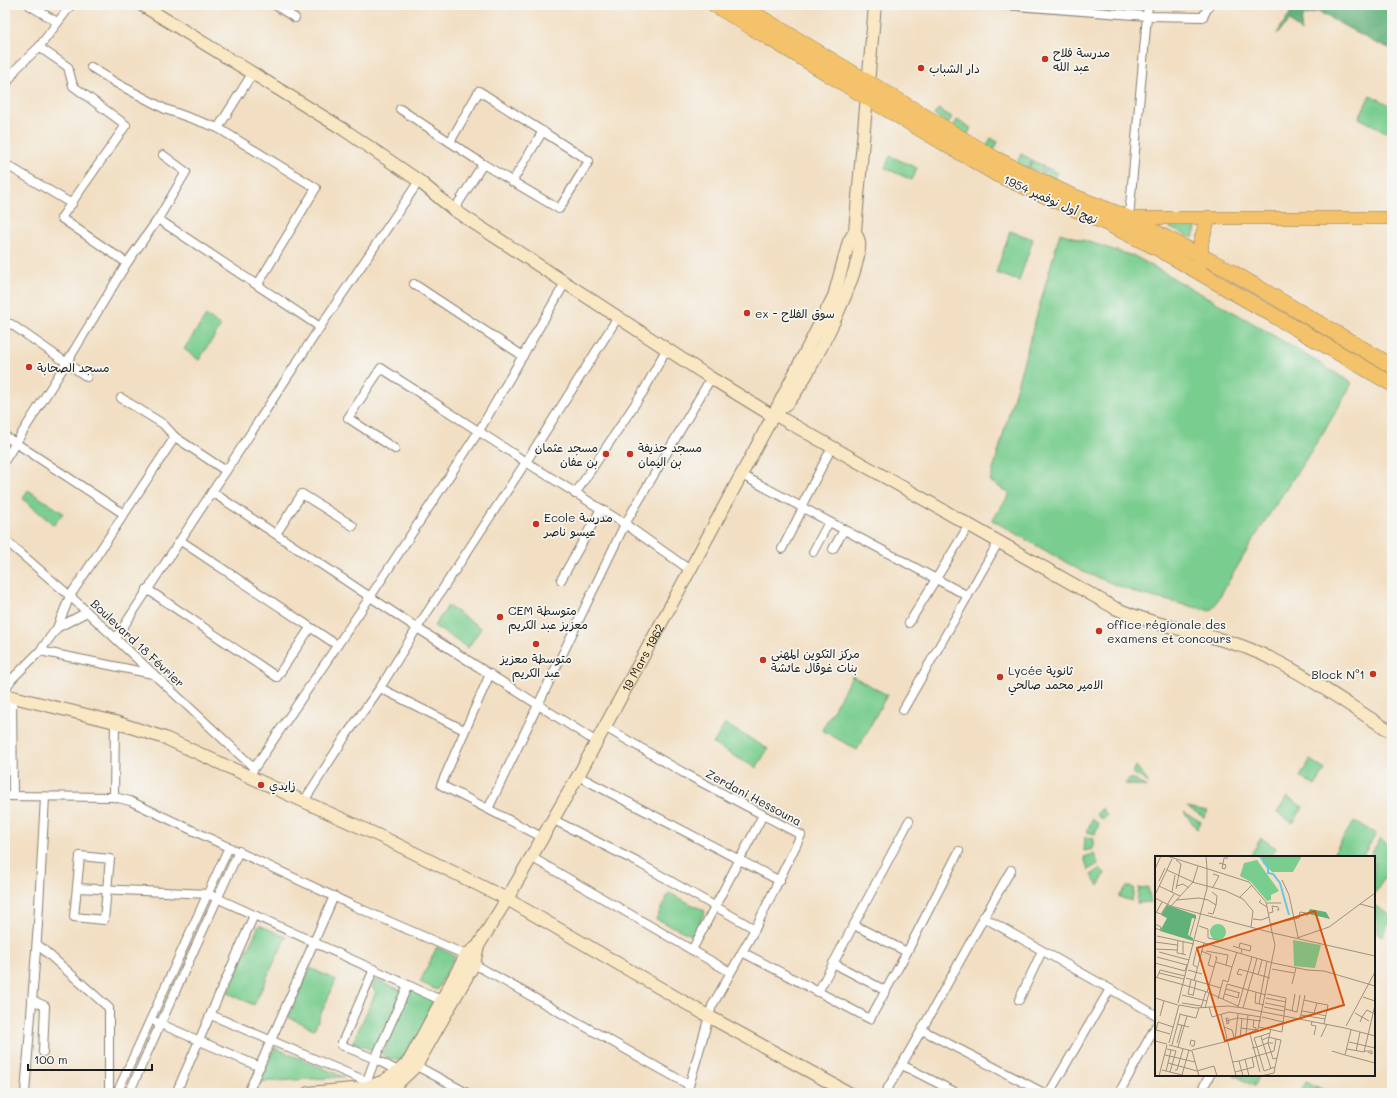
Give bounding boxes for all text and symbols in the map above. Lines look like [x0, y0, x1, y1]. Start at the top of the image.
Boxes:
place label: مدرسة فلاح عبد الله [1053, 44, 1110, 75]
marker: مدرسة فلاح عبد الله [1040, 54, 1050, 64]
place label: دار الشباب [929, 60, 980, 77]
marker: دار الشباب [916, 63, 926, 73]
street label: نهج أول نوفمبر 1954 [1000, 171, 1101, 229]
place label: ex - سوق الفلاح [755, 305, 835, 323]
marker: ex - سوق الفلاح [742, 308, 752, 318]
place label: مسجد الصحابة [37, 359, 110, 376]
marker: مسجد الصحابة [24, 362, 34, 372]
place label: مسجد عثمان بن عفان [535, 439, 598, 470]
place label: مسجد حذيفة بن اليمان [638, 439, 702, 470]
marker: مسجد عثمان بن عفان [601, 449, 611, 459]
marker: مسجد حذيفة بن اليمان [625, 449, 635, 459]
place label: Ecole مدرسة عيسو ناصر [543, 509, 613, 539]
marker: Ecole مدرسة عيسو ناصر [531, 519, 541, 529]
street label: Boulevard 18 Février [88, 595, 188, 691]
place label: CEM متوسطة معزيز عبد الكريم [508, 602, 588, 634]
marker: CEM متوسطة معزيز عبد الكريم [495, 612, 505, 622]
place label: office régionale des examens et concours [1107, 616, 1231, 646]
street label: 19 Mars 1962 [617, 621, 667, 695]
marker: office régionale des examens et concours [1094, 626, 1104, 636]
marker: متوسطة معزيز عبد الكريم [531, 639, 541, 649]
place label: مركز التكوين المهني بنات غوقال عائشة [771, 645, 860, 676]
place label: متوسطة معزيز عبد الكريم [499, 650, 572, 682]
marker: مركز التكوين المهني بنات غوقال عائشة [758, 655, 768, 665]
place label: Lycée ثانوية الامير محمد صالحي [1008, 662, 1103, 696]
place label: Block N°1 [1311, 666, 1365, 682]
marker: Block N°1 [1368, 669, 1378, 679]
marker: Lycée ثانوية الامير محمد صالحي [995, 672, 1005, 682]
street label: Zerdani Hessouna [703, 765, 805, 829]
place label: زايدي [269, 777, 296, 795]
marker: زايدي [256, 780, 266, 790]
inset map [1155, 856, 1375, 1076]
scale bar [28, 1046, 152, 1072]
text: 100 m [34, 1051, 68, 1067]

